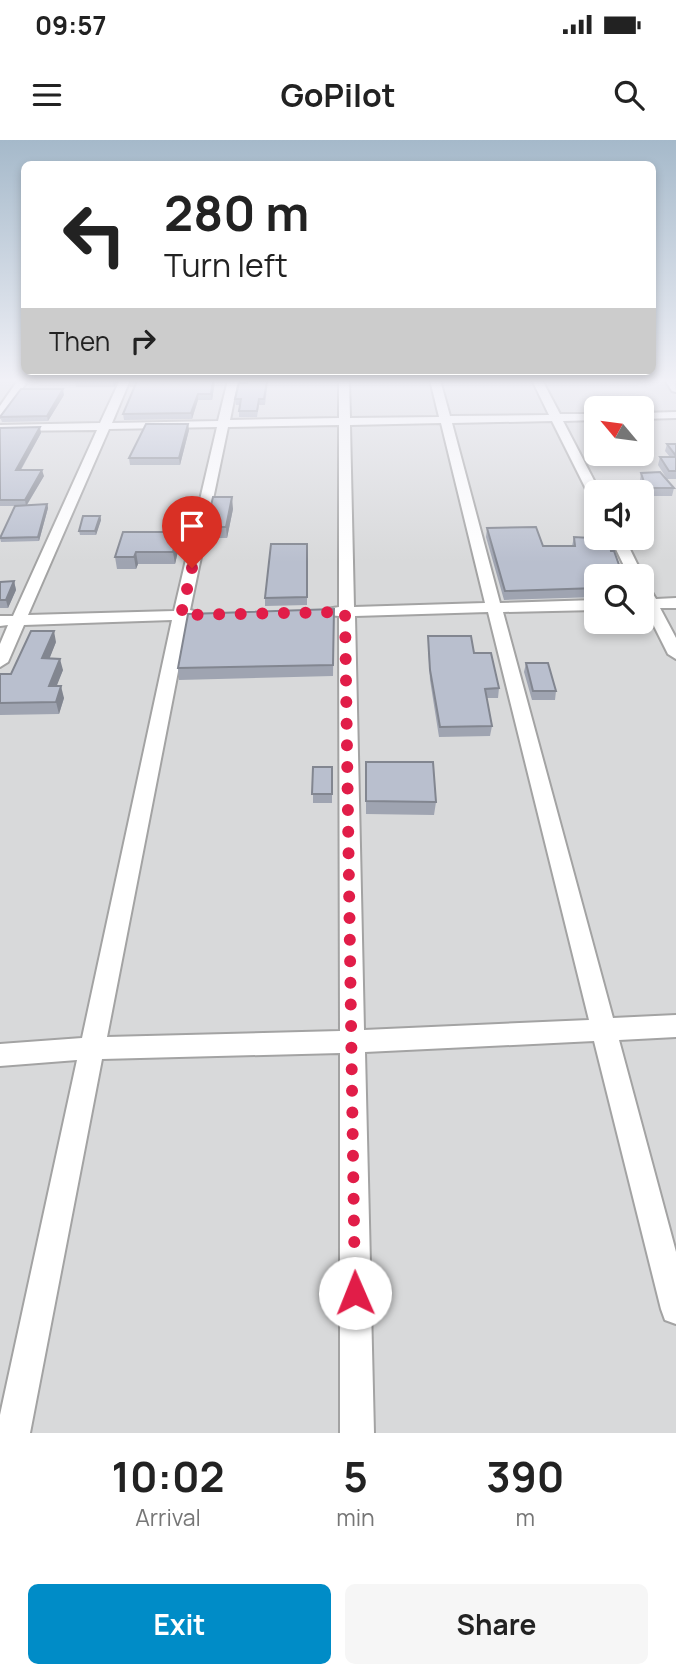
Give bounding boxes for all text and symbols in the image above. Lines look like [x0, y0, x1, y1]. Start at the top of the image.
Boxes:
text: 09:57 [35, 7, 106, 43]
text: GoPilot [280, 73, 396, 117]
icon: menu [28, 76, 66, 114]
icon: search [610, 76, 648, 114]
text: 280 m [164, 179, 309, 246]
icon: left [49, 189, 140, 280]
text: Turn left [164, 243, 288, 287]
icon: right [124, 322, 162, 360]
text: Then [49, 323, 110, 359]
north arrow [584, 396, 654, 466]
map controls [584, 396, 654, 634]
button: sound [584, 480, 654, 550]
pin [162, 496, 222, 568]
icon: arrive [173, 507, 211, 545]
button: search [584, 564, 654, 634]
position arrow [318, 1256, 392, 1330]
text: 10:02 [112, 1447, 225, 1505]
text: 5 [343, 1447, 368, 1505]
text: 390 [486, 1447, 564, 1505]
text: Arrival [135, 1501, 201, 1533]
text: min [336, 1501, 375, 1533]
text: m [516, 1501, 535, 1533]
button: Exit [28, 1584, 331, 1664]
button: Share [345, 1584, 648, 1664]

